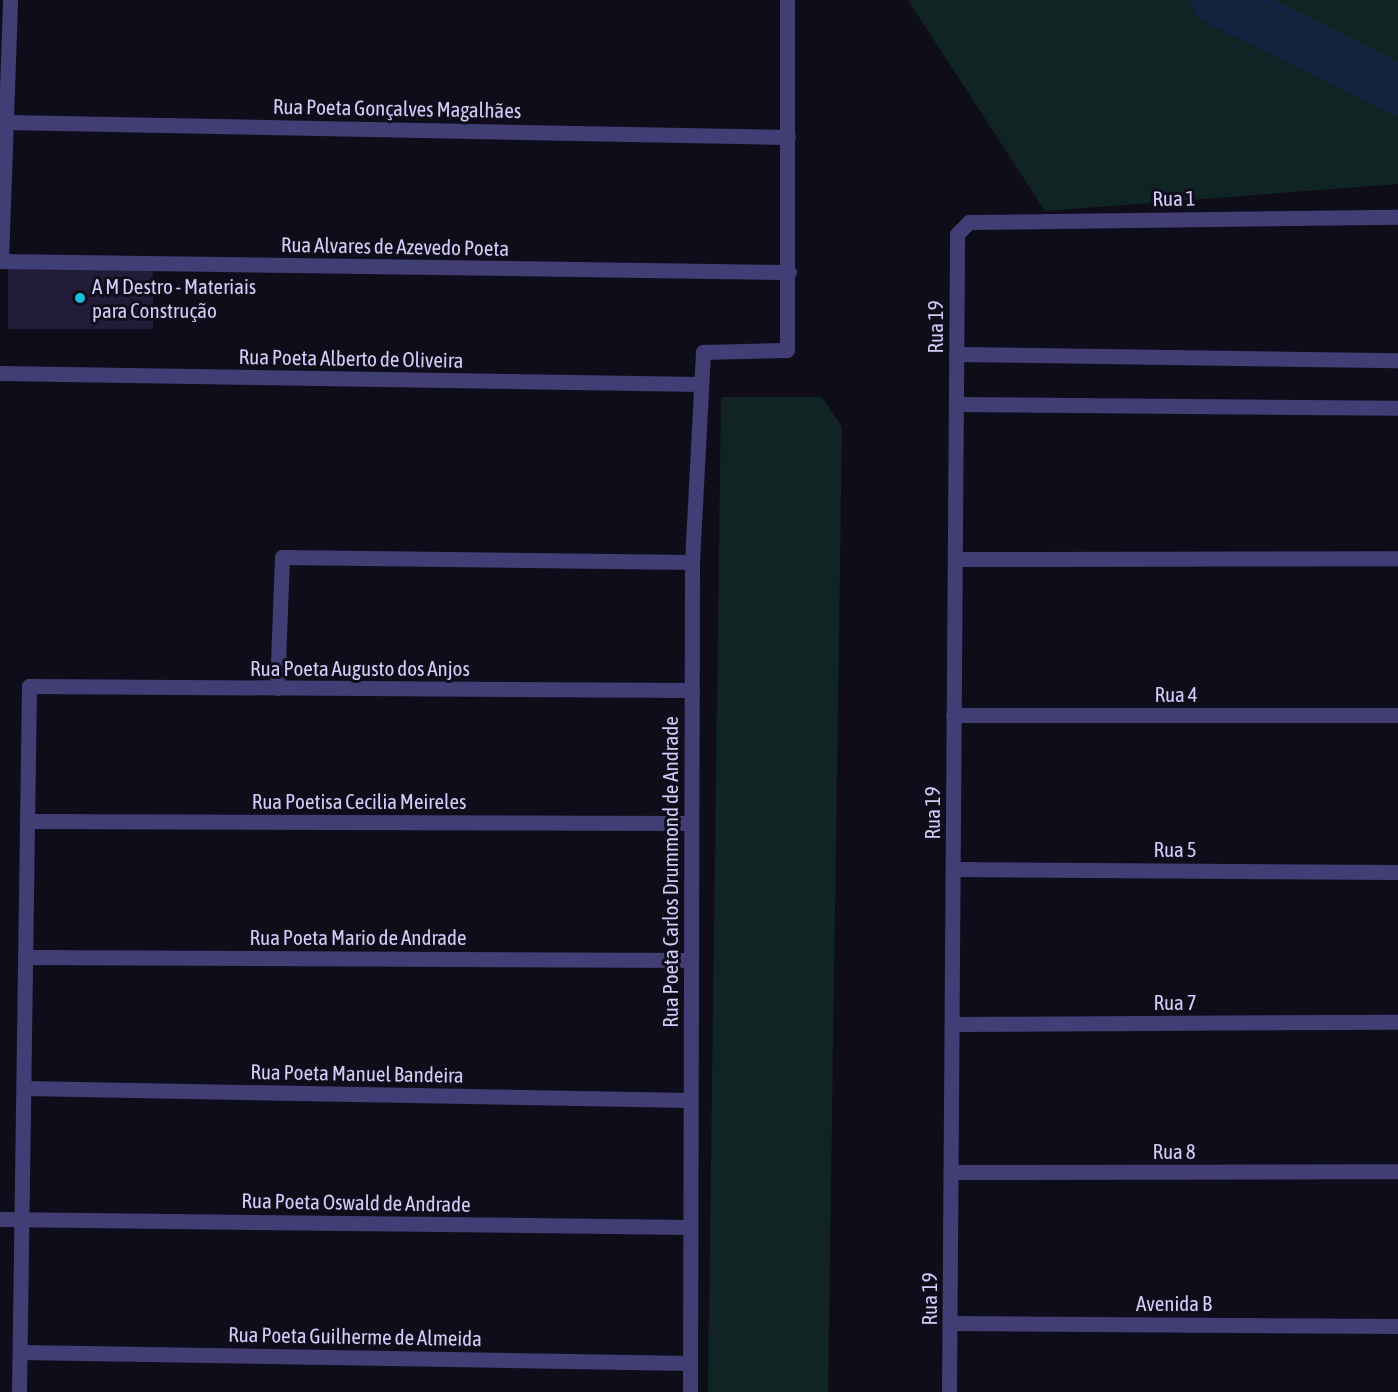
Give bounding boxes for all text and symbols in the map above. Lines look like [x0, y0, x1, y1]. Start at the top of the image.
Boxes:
street label: Rua Poeta Gonçalves Magalhães [273, 93, 521, 123]
street label: Rua 1 [1152, 185, 1196, 211]
street label: Rua Alvares de Azevedo Poeta [281, 231, 509, 261]
place label: A M Destro - Materiais para Construção [92, 273, 256, 323]
marker: A M Destro - Materiais para Construção [73, 291, 87, 305]
street label: Rua 19 [922, 300, 948, 354]
street label: Rua Poeta Alberto de Oliveira [238, 343, 464, 373]
street label: Rua Poeta Augusto dos Anjos [250, 655, 470, 681]
street label: Rua 4 [1154, 681, 1198, 707]
street label: Rua Poeta Carlos Drummond de Andrade [657, 716, 683, 1028]
street label: Rua 19 [919, 786, 945, 840]
street label: Rua Poetisa Cecilia Meireles [252, 788, 466, 814]
street label: Rua 5 [1153, 836, 1197, 862]
street label: Rua Poeta Mario de Andrade [250, 924, 466, 950]
street label: Rua 7 [1153, 989, 1197, 1015]
street label: Rua Poeta Manuel Bandeira [250, 1059, 464, 1087]
street label: Rua 8 [1152, 1138, 1196, 1164]
street label: Rua Poeta Oswald de Andrade [241, 1187, 471, 1217]
street label: Rua 19 [916, 1272, 942, 1326]
street label: Avenida B [1136, 1290, 1212, 1316]
street label: Rua Poeta Guilherme de Almeida [228, 1321, 482, 1351]

